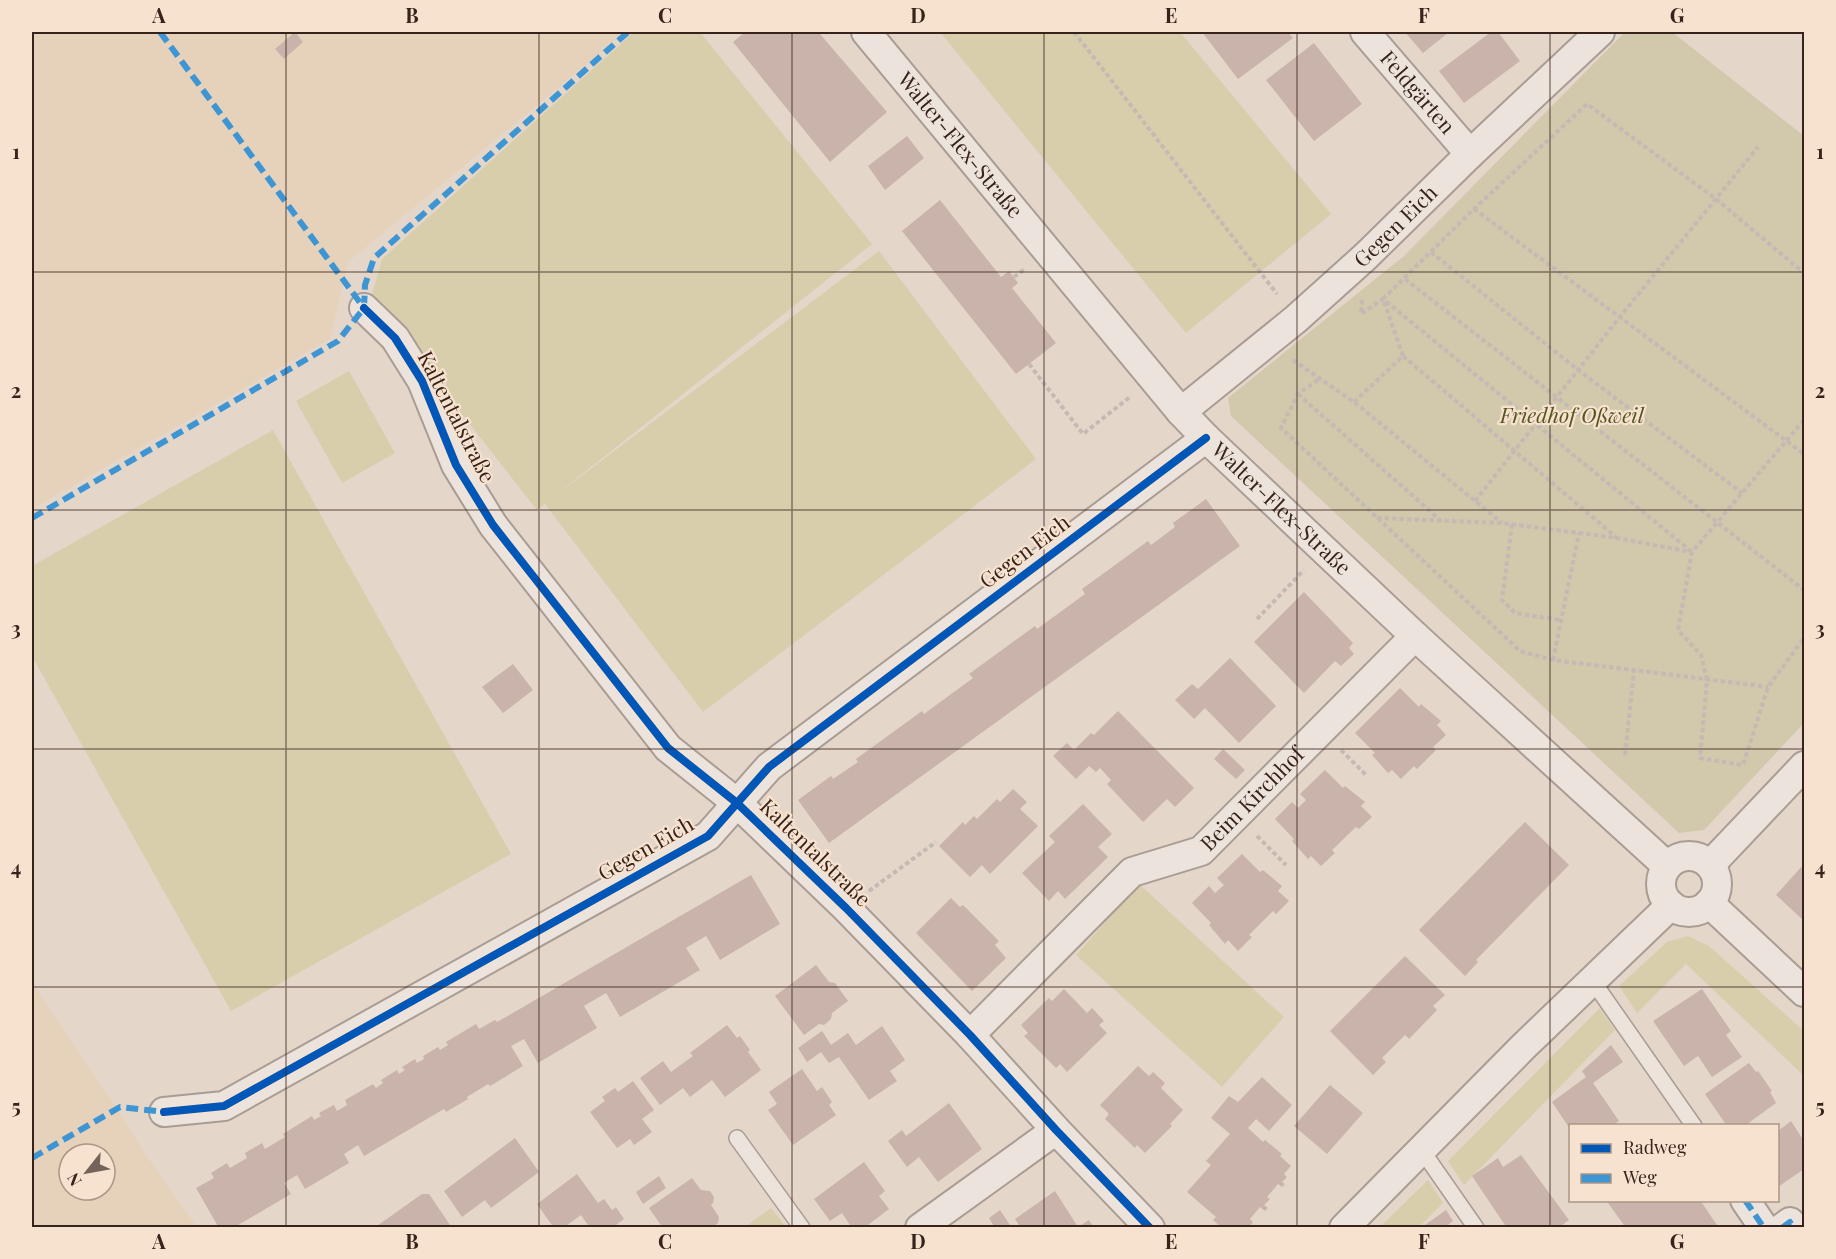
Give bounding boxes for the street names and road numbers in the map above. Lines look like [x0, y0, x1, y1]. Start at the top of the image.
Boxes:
street label: Feldgärten [1375, 44, 1463, 139]
street label: Walter-Flex-Straße [892, 64, 1030, 223]
street label: Gegen Eich [1347, 178, 1443, 272]
street label: Kaltentalstraße [413, 345, 503, 487]
street label: Walter-Flex-Straße [1206, 434, 1358, 580]
street label: Gegen Eich [973, 507, 1075, 594]
street label: Beim Kirchhof [1193, 738, 1310, 856]
street label: Kaltentalstraße [755, 791, 878, 912]
street label: Gegen Eich [592, 808, 699, 886]

